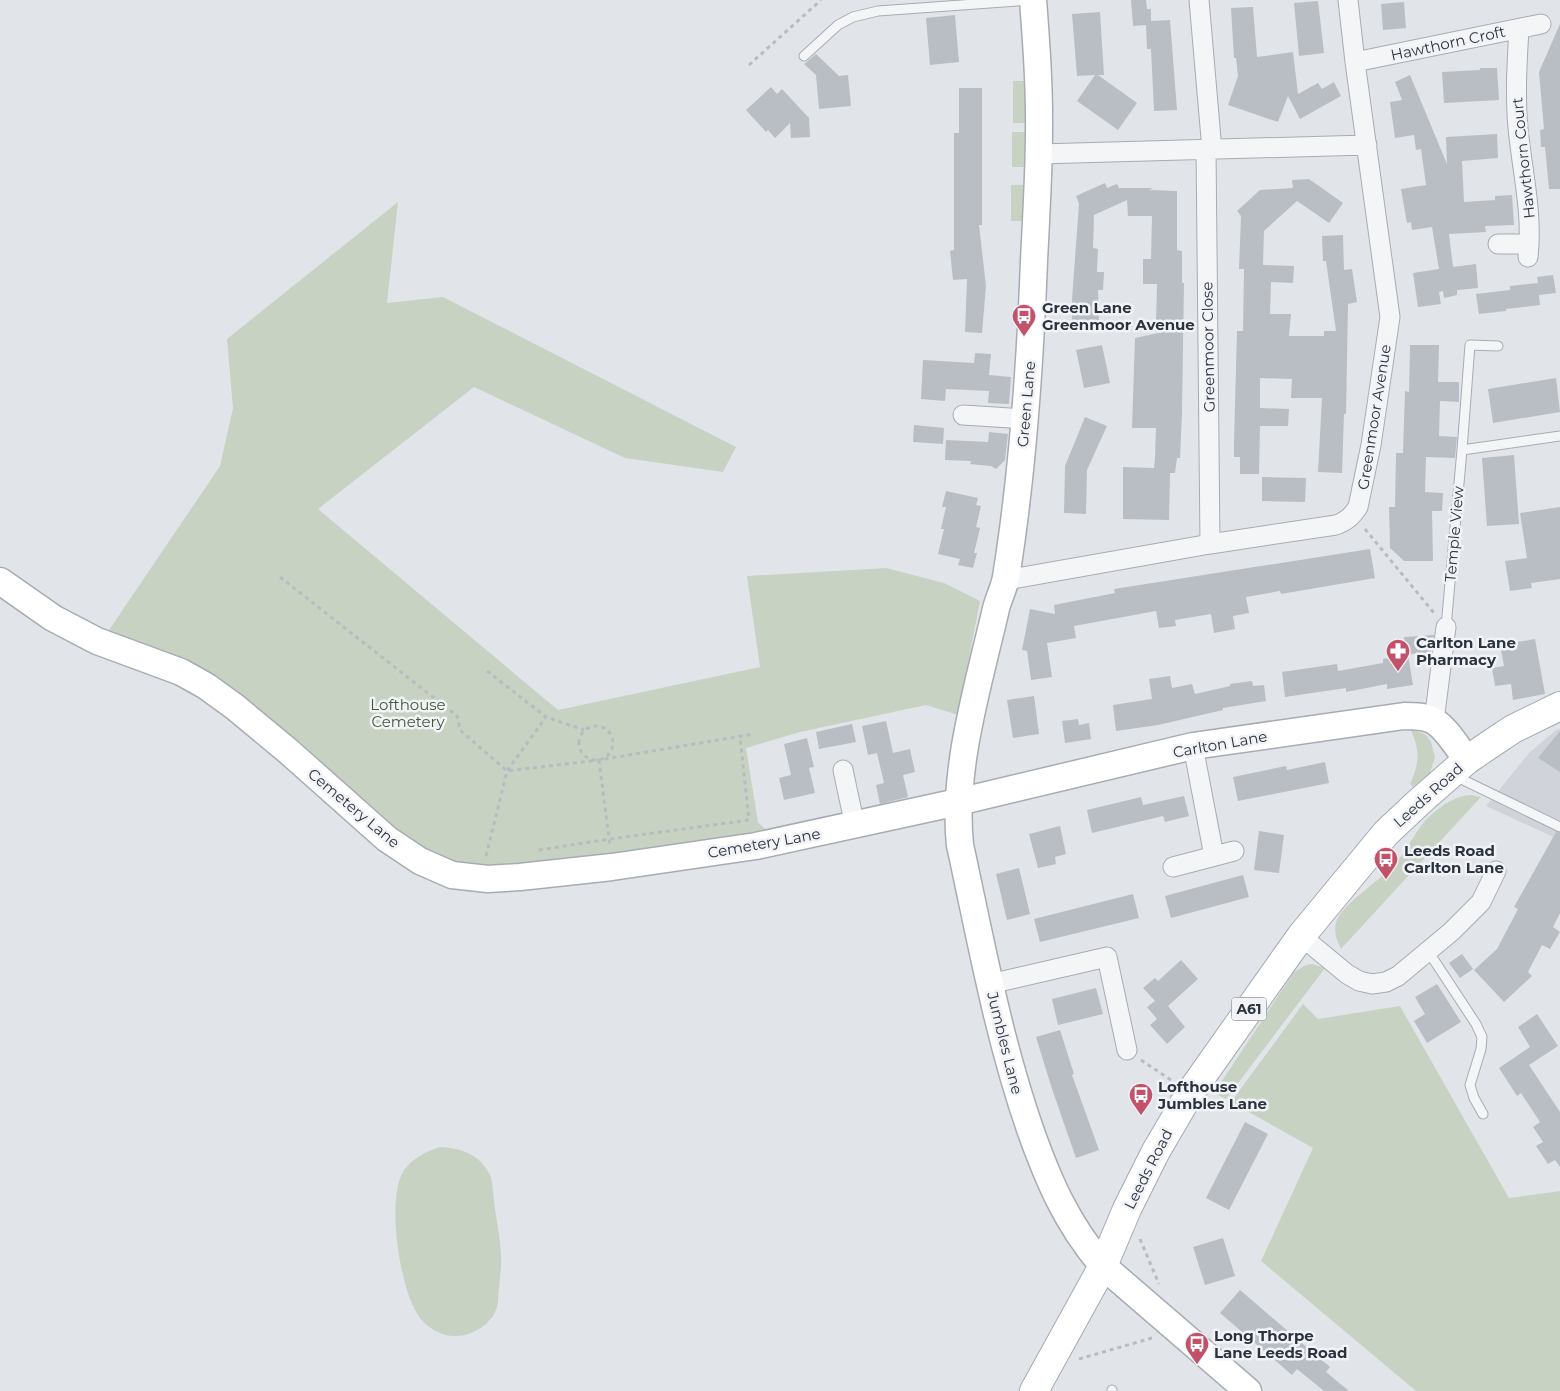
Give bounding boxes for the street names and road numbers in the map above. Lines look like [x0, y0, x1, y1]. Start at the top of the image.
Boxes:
street label: Hawthorn Croft [1389, 22, 1507, 64]
street label: Hawthorn Court [1507, 96, 1539, 220]
street label: Greenmoor Close [1197, 281, 1219, 413]
street label: Greenmoor Avenue [1353, 343, 1395, 491]
street label: Green Lane [1013, 360, 1039, 448]
street label: Temple View [1440, 484, 1468, 583]
street label: Carlton Lane [1171, 726, 1269, 762]
street label: Leeds Road [1389, 759, 1467, 831]
street label: Cemetery Lane [304, 764, 404, 852]
street label: Cemetery Lane [706, 824, 822, 862]
street label: Jumbles Lane [983, 989, 1027, 1096]
road number: A61 [1232, 998, 1266, 1021]
street label: Leeds Road [1120, 1126, 1176, 1212]

